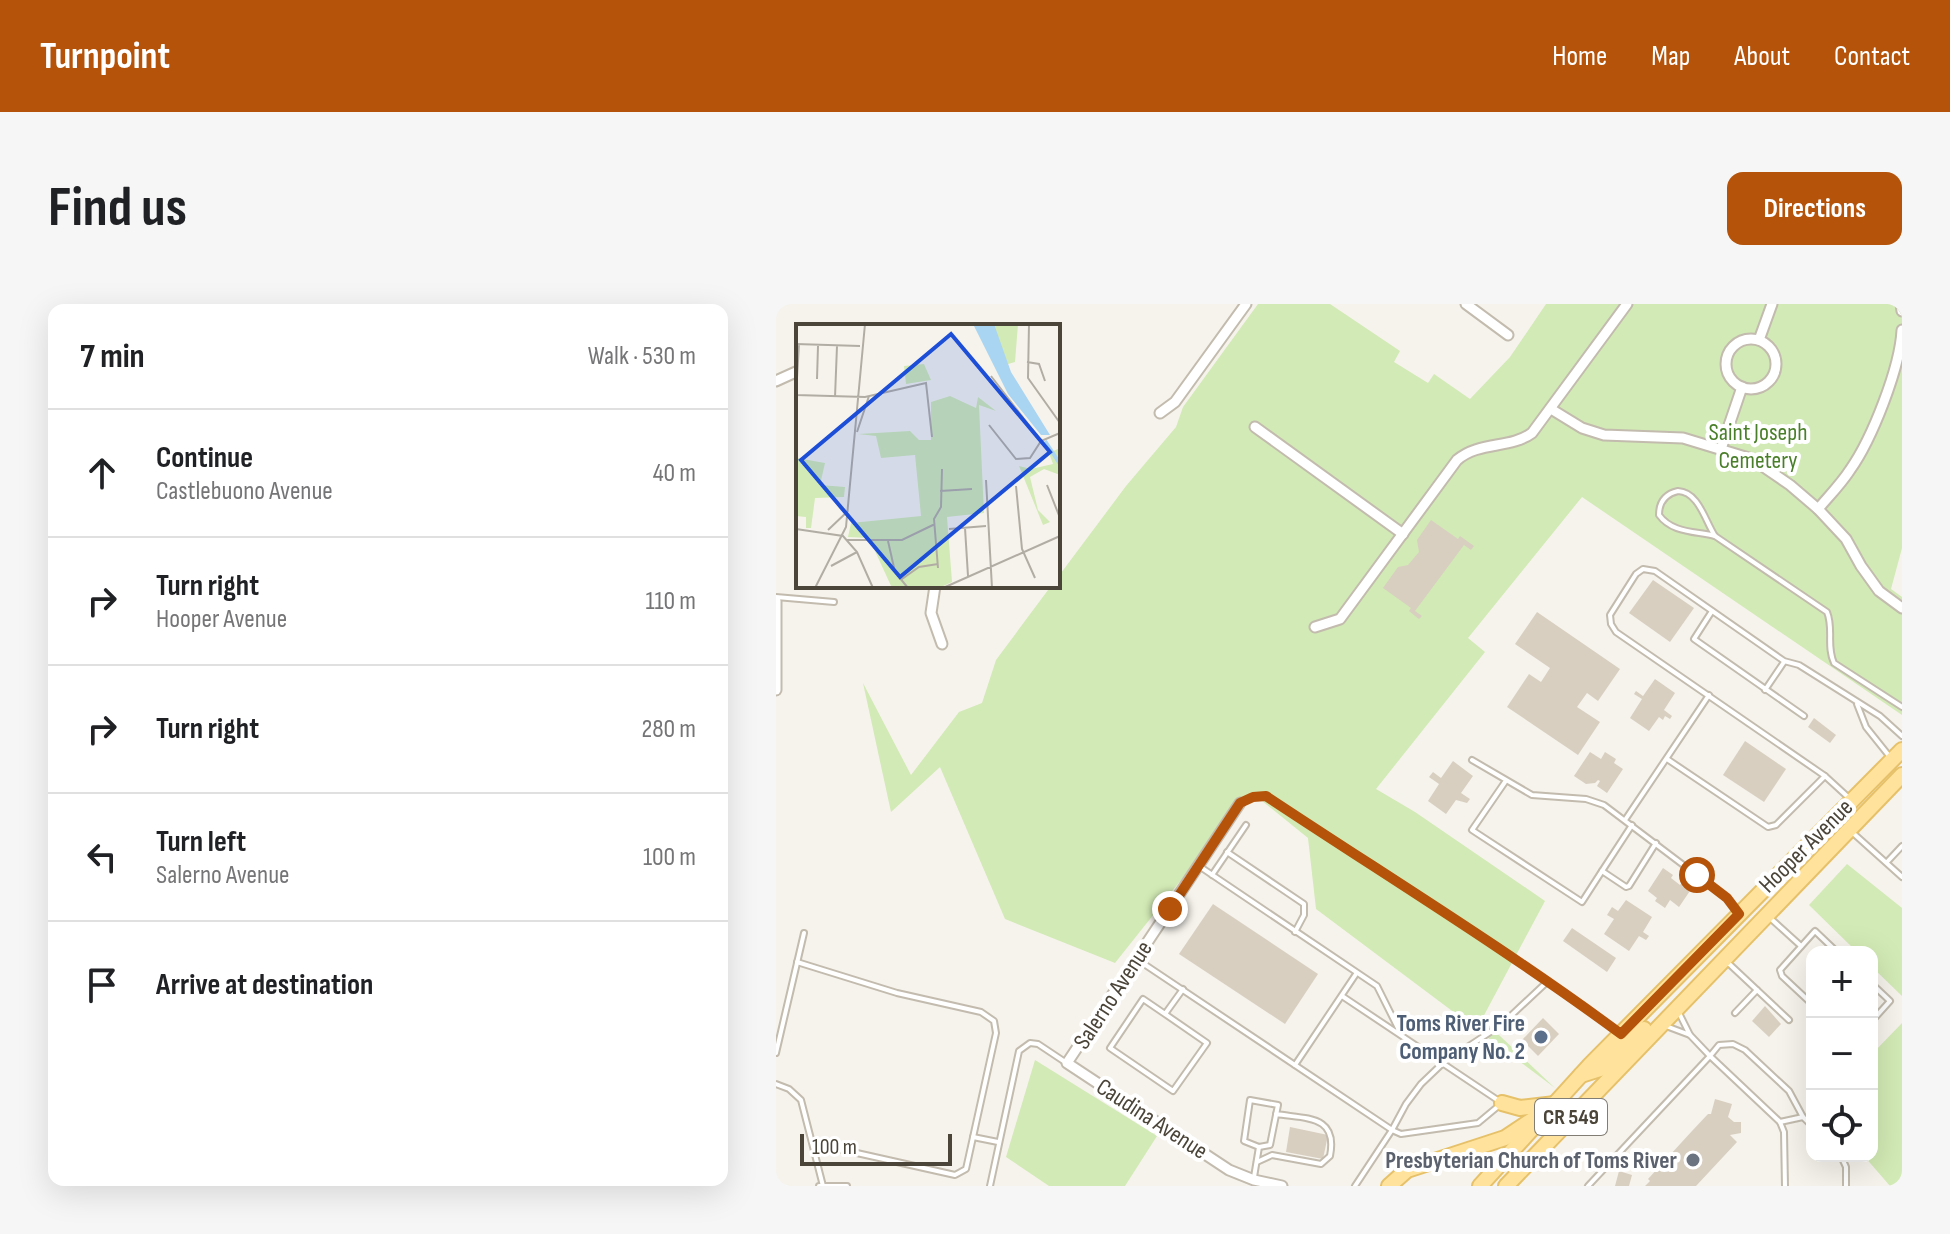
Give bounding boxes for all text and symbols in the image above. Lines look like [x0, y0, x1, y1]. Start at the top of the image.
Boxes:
text: Turnpoint [40, 34, 170, 79]
text: Home [1552, 40, 1607, 73]
text: Map [1651, 40, 1690, 73]
text: About [1734, 40, 1790, 73]
text: Contact [1834, 40, 1910, 73]
button: Directions [1727, 172, 1902, 245]
text: Find us [48, 175, 187, 242]
inset map [796, 324, 1060, 588]
text: 7 min [80, 336, 145, 377]
text: Walk · 530 m [588, 341, 696, 372]
park label: Saint Joseph Cemetery [1709, 418, 1807, 475]
text: Continue [156, 440, 253, 476]
icon: ahead [80, 451, 124, 495]
text: 40 m [653, 458, 696, 489]
text: Castlebuono Avenue [156, 476, 333, 507]
text: Turn right [156, 568, 259, 604]
icon: right [80, 579, 124, 623]
text: 110 m [645, 586, 696, 617]
text: Hooper Avenue [156, 604, 287, 635]
icon: right [80, 707, 124, 751]
text: Turn right [156, 711, 259, 747]
text: 280 m [641, 714, 696, 745]
street label: Hooper Avenue [1753, 793, 1859, 899]
text: Turn left [156, 824, 246, 860]
icon: left [80, 835, 124, 879]
text: 100 m [643, 842, 696, 873]
route start [1679, 857, 1715, 893]
text: Salerno Avenue [156, 860, 290, 891]
route end [1152, 891, 1188, 927]
street label: Salerno Avenue [1067, 935, 1159, 1055]
map controls [1806, 946, 1878, 1162]
button: + [1806, 946, 1878, 1018]
icon: arrive [80, 963, 124, 1007]
text: Arrive at destination [156, 967, 373, 1003]
place label: Toms River Fire Company No. 2 [1396, 1009, 1525, 1066]
button: − [1806, 1018, 1878, 1090]
marker: Toms River Fire Company No. 2 [1532, 1028, 1550, 1046]
street label: Caudina Avenue [1091, 1072, 1213, 1166]
button: locate [1806, 1090, 1878, 1162]
road number: CR 549 [1535, 1099, 1607, 1135]
scale bar [800, 1130, 952, 1166]
text: 100 m [812, 1134, 857, 1161]
place label: Presbyterian Church of Toms River [1385, 1146, 1678, 1175]
marker: Presbyterian Church of Toms River [1684, 1151, 1702, 1169]

